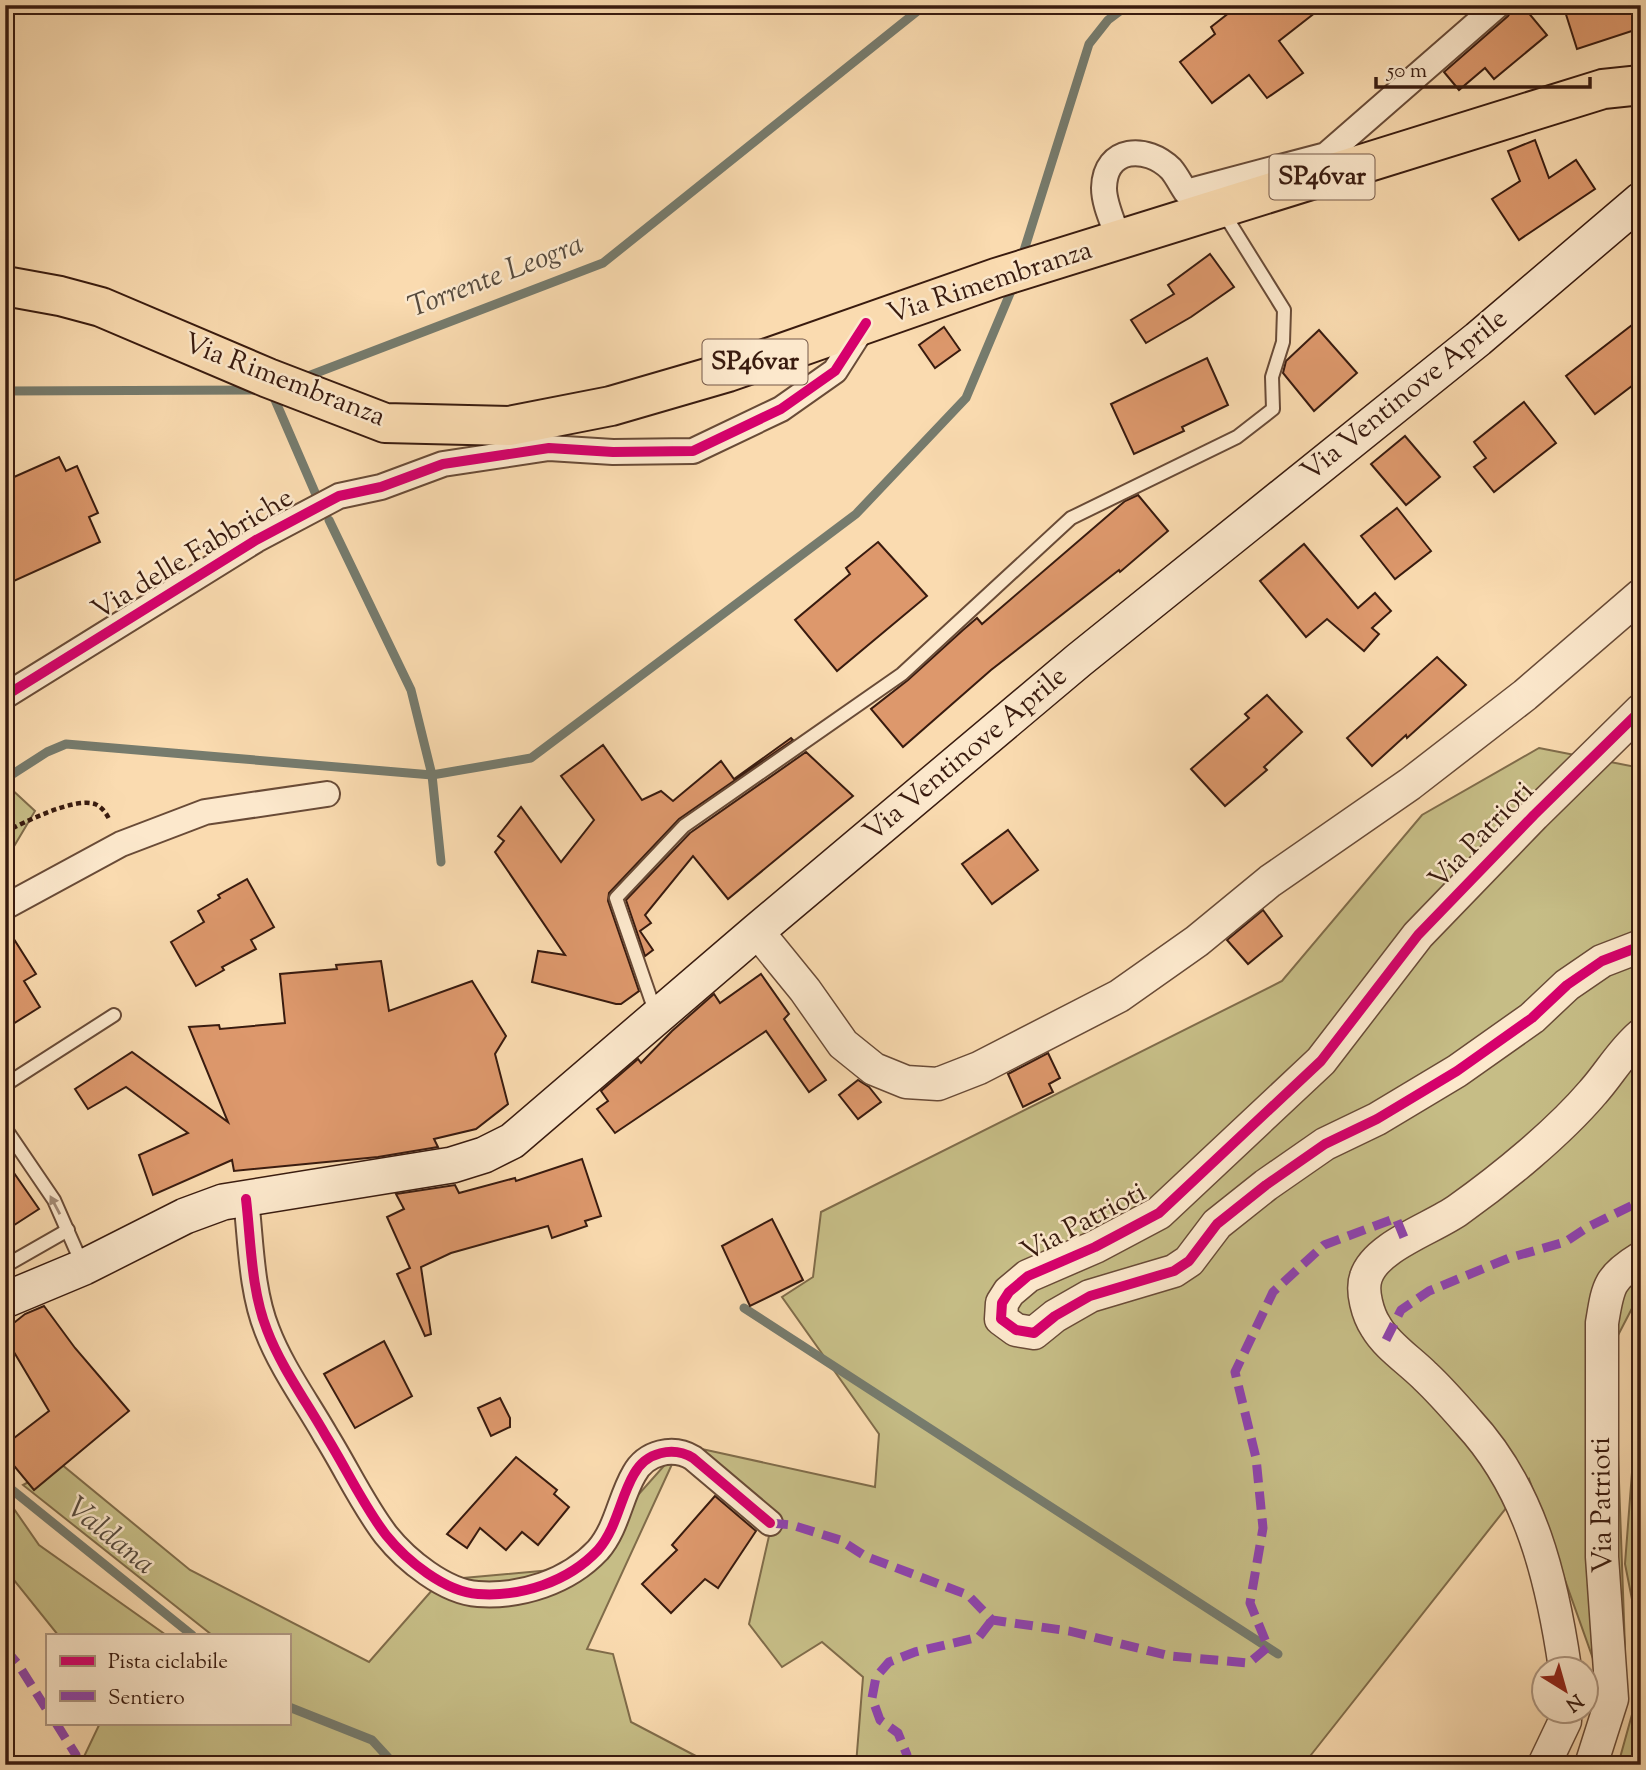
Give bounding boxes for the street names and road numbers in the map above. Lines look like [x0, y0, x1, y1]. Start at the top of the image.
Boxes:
road number: SP46var [1270, 154, 1374, 200]
street label: Via Rimembranza [882, 231, 1098, 335]
street label: Via Ventinove Aprile [1293, 300, 1517, 492]
street label: Via Rimembranza [177, 324, 391, 438]
road number: SP46var [702, 340, 808, 384]
street label: Via delle Fabbriche [85, 479, 301, 631]
street label: Via Ventinove Aprile [855, 658, 1077, 852]
street label: Via Patrioti [1420, 773, 1544, 899]
street label: Via Patrioti [1014, 1173, 1154, 1273]
street label: Via Patrioti [1582, 1436, 1624, 1574]

